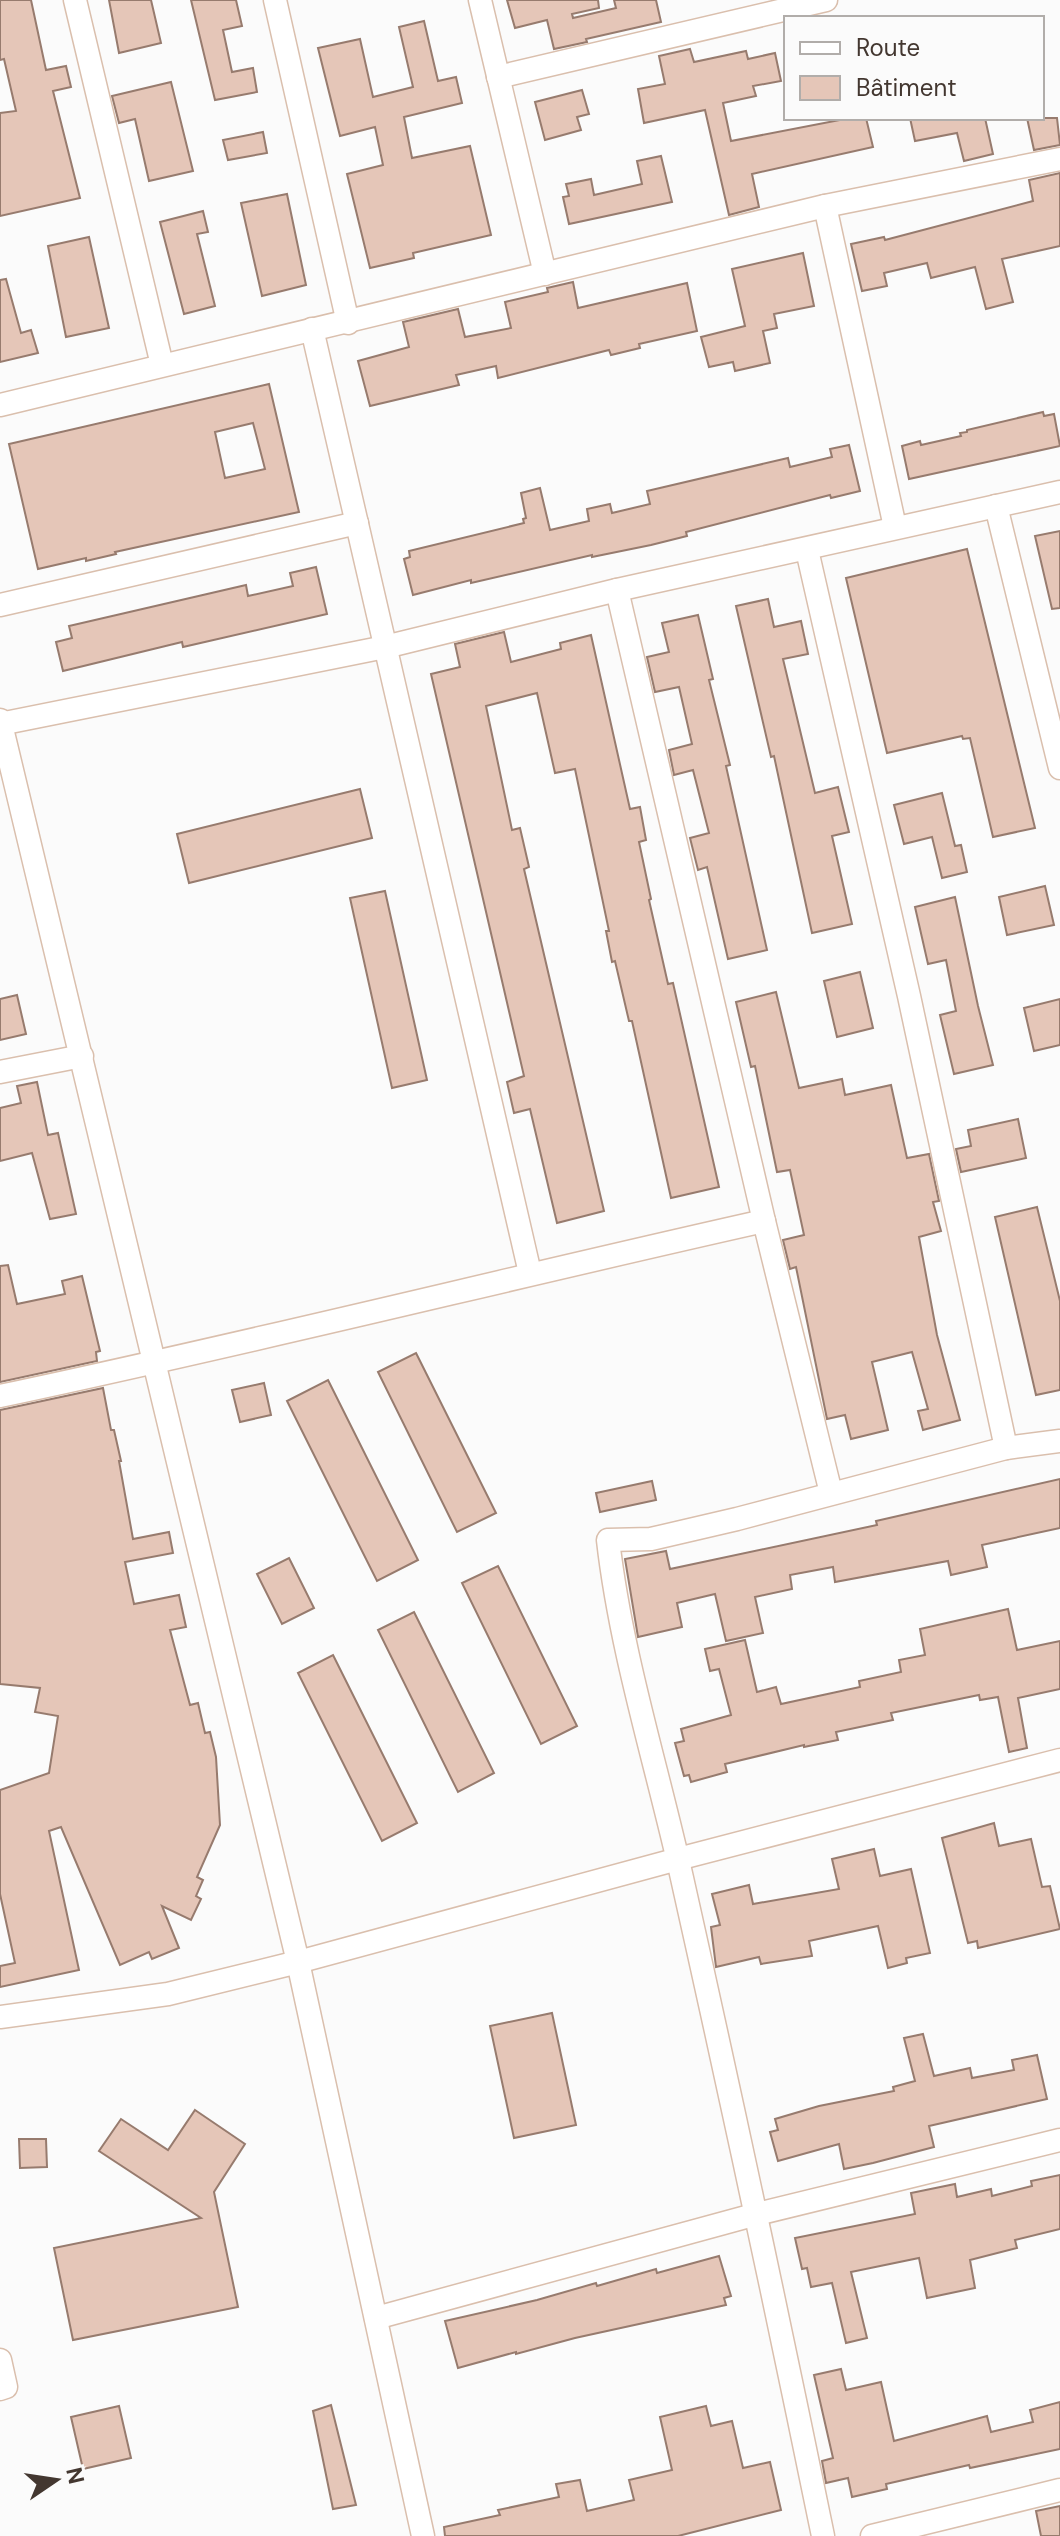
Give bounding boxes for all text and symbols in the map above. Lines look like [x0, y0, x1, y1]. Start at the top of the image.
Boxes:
legend [784, 16, 1044, 120]
text: Route [856, 32, 920, 63]
text: Bâtiment [856, 72, 957, 103]
north arrow [16, 2440, 96, 2520]
text: N [59, 2465, 91, 2487]

